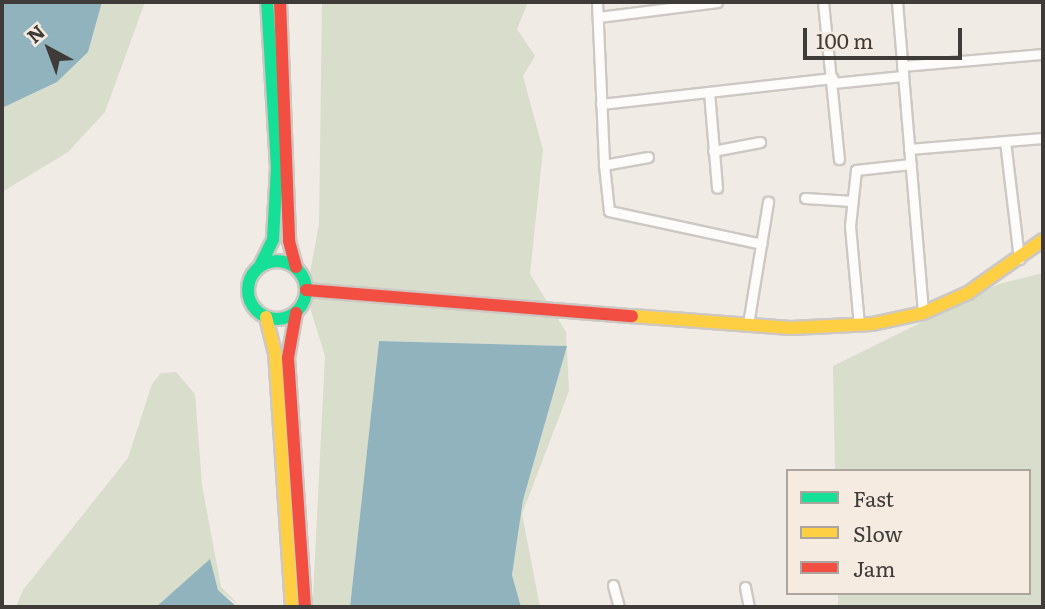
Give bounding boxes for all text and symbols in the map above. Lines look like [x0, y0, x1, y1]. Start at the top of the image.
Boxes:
north arrow [14, 14, 84, 84]
scale bar [807, 14, 966, 58]
text: N [20, 17, 50, 49]
text: 100 m [816, 24, 873, 55]
legend [786, 469, 1031, 595]
text: Fast [853, 482, 894, 513]
text: Slow [853, 517, 903, 548]
text: Jam [853, 552, 895, 583]

